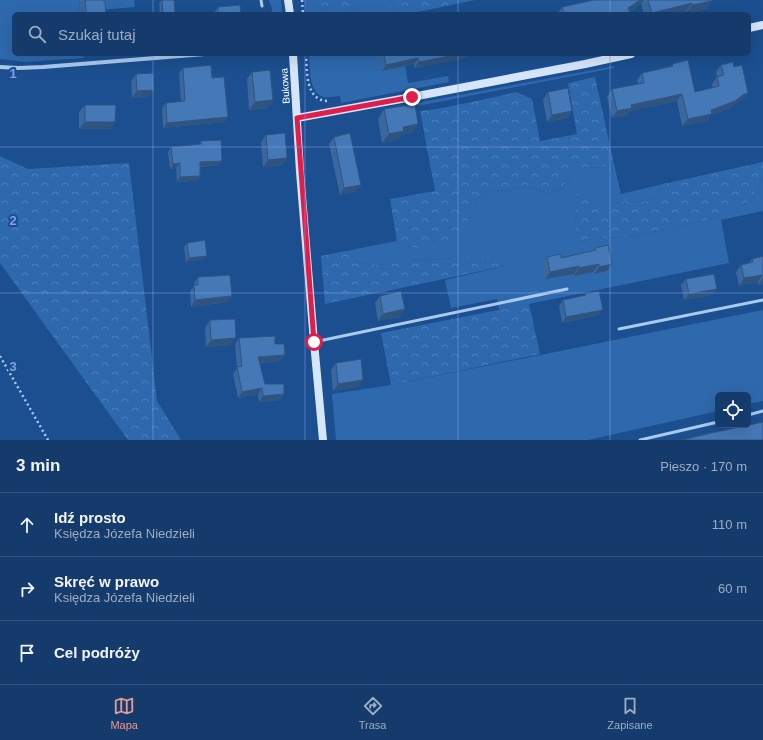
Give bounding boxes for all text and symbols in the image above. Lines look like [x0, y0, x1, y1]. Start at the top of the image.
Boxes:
search box [12, 12, 751, 56]
icon: search [26, 23, 48, 45]
text: Szukaj tutaj [58, 26, 136, 43]
text: 1 [9, 66, 17, 81]
street label: Bukowa [278, 67, 292, 104]
route end [403, 88, 421, 106]
text: 2 [9, 213, 17, 228]
route start [305, 333, 323, 351]
text: 3 [9, 359, 17, 374]
map controls [715, 392, 751, 428]
button: locate [715, 392, 751, 428]
text: 3 min [16, 456, 60, 475]
text: Pieszo · 170 m [660, 459, 747, 474]
text: Idź prosto [54, 509, 126, 526]
icon: ahead [16, 514, 38, 536]
text: 110 m [712, 517, 747, 532]
text: Księdza Józefa Niedzieli [54, 526, 195, 541]
text: Skręć w prawo [54, 573, 159, 590]
icon: right [16, 578, 38, 600]
text: 60 m [718, 581, 747, 596]
text: Księdza Józefa Niedzieli [54, 590, 195, 605]
icon: arrive [16, 642, 38, 664]
text: Cel podróży [54, 644, 140, 661]
tab: Mapa [110, 695, 138, 731]
tab: Trasa [359, 695, 386, 731]
tab: Zapisane [607, 695, 653, 731]

